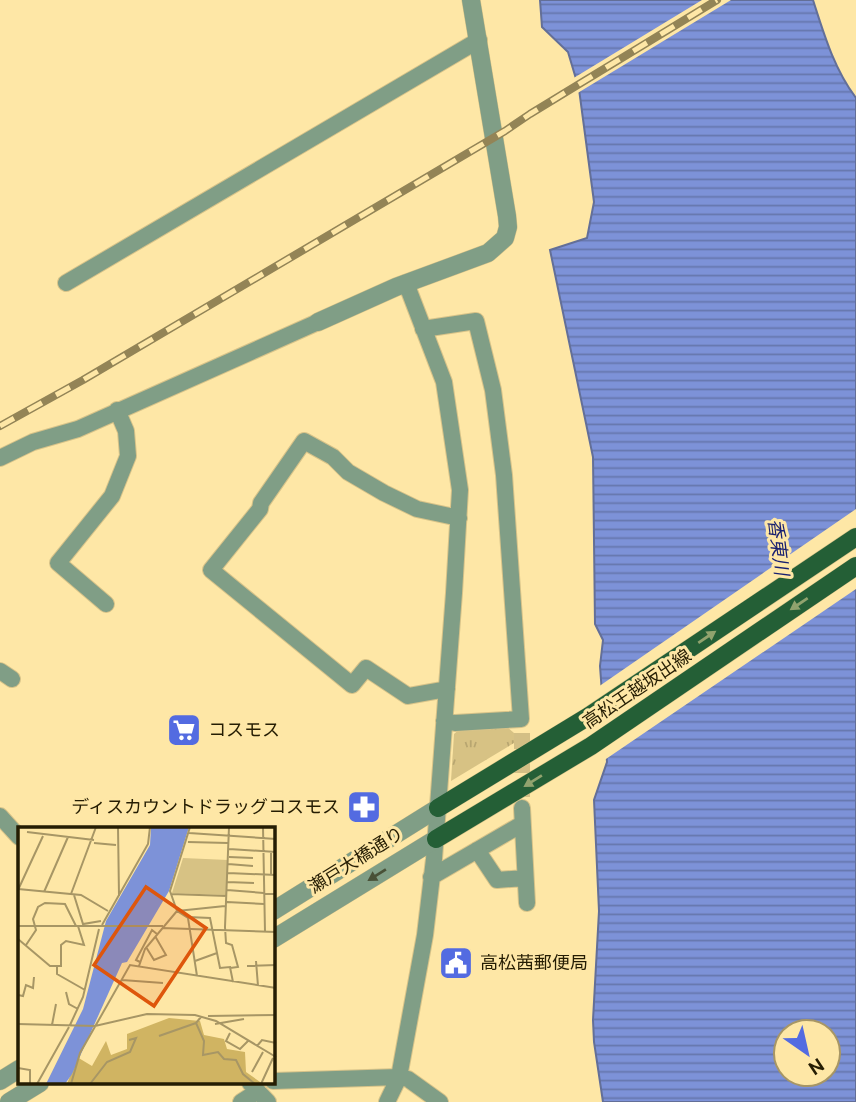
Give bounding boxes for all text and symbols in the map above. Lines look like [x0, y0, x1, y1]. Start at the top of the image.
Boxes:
water label: 香東川 [765, 517, 794, 579]
one-way arrow [790, 597, 809, 610]
one-way arrow [698, 630, 716, 644]
street label: 高松王越坂出線 [579, 645, 694, 732]
supermarket icon: コスモス [165, 711, 203, 749]
place label: コスモス [208, 719, 280, 739]
one-way arrow [523, 775, 542, 788]
pharmacy icon: ディスカウントドラッグコスモス [345, 788, 383, 826]
place label: ディスカウントドラッグコスモス [71, 796, 340, 816]
street label: 瀬戸大橋通り [304, 822, 407, 896]
inset map [18, 827, 275, 1084]
one-way arrow [368, 868, 387, 881]
public building icon: 高松茜郵便局 [437, 944, 475, 982]
place label: 高松茜郵便局 [480, 952, 588, 972]
north arrow [772, 1018, 842, 1088]
text: N [804, 1054, 829, 1080]

